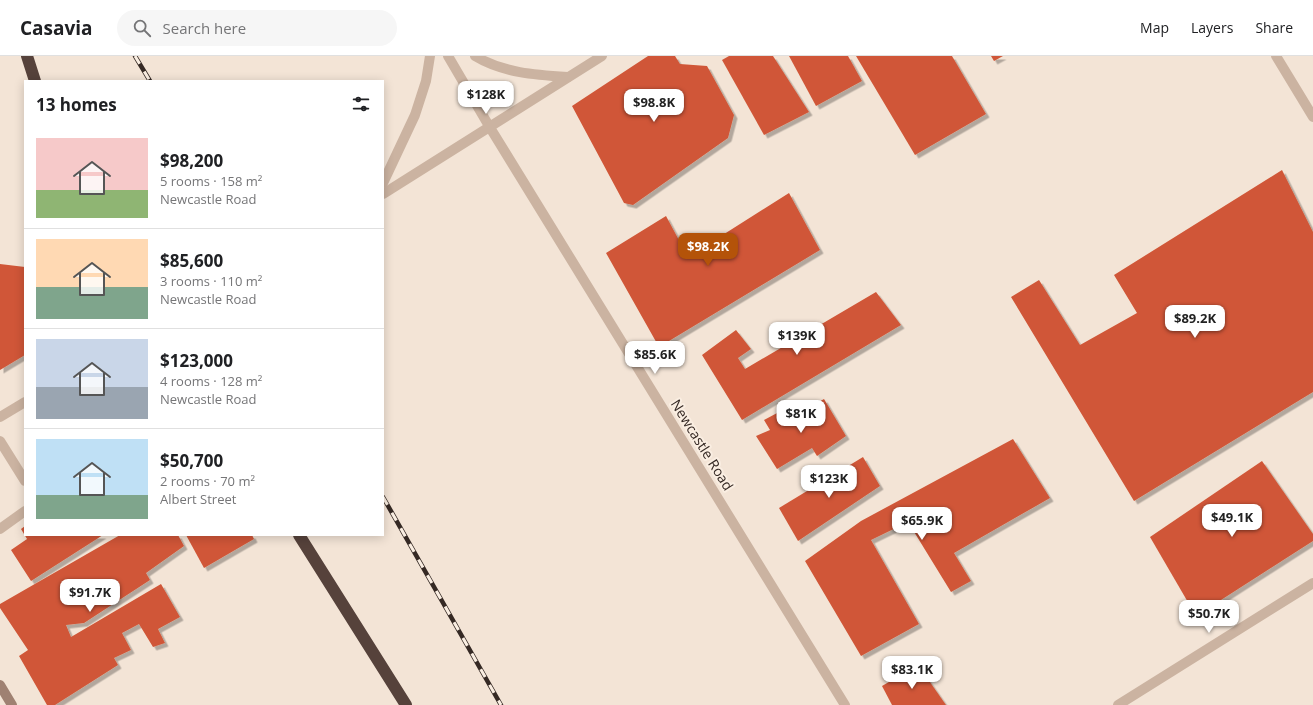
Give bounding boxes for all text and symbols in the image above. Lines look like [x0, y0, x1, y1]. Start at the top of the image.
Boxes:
search box [117, 10, 397, 46]
text: Casavia [20, 15, 93, 41]
icon: search [131, 17, 153, 39]
text: Search here [163, 18, 246, 38]
text: Map [1140, 18, 1169, 37]
text: Layers [1191, 18, 1233, 37]
text: Share [1255, 18, 1293, 37]
pin: $128K [458, 81, 514, 115]
text: $128K [467, 85, 505, 103]
pin: $98.8K [621, 89, 687, 123]
text: 13 homes [36, 93, 117, 116]
icon: filters [350, 93, 372, 115]
text: $98.8K [633, 93, 675, 111]
text: $98,200 [160, 149, 223, 172]
icon: home [68, 154, 116, 202]
text: 5 rooms · 158 m² [160, 172, 262, 190]
text: Newcastle Road [160, 190, 256, 208]
pin: $98.2K [675, 233, 741, 267]
text: $98.2K [687, 237, 729, 255]
text: $85,600 [160, 249, 223, 272]
icon: home [68, 255, 116, 303]
text: 3 rooms · 110 m² [160, 272, 262, 290]
text: Newcastle Road [160, 290, 256, 308]
pin: $89.2K [1162, 305, 1228, 339]
text: $89.2K [1174, 309, 1216, 327]
pin: $139K [769, 322, 825, 356]
text: $139K [778, 326, 816, 344]
pin: $85.6K [622, 341, 688, 375]
text: $85.6K [634, 345, 676, 363]
text: $123,000 [160, 349, 233, 372]
icon: home [68, 355, 116, 403]
text: 4 rooms · 128 m² [160, 372, 262, 390]
text: Newcastle Road [160, 390, 256, 408]
street label: Newcastle Road [667, 396, 738, 494]
pin: $81K [777, 400, 825, 434]
text: $81K [786, 404, 816, 422]
text: $50,700 [160, 449, 223, 472]
icon: home [68, 455, 116, 503]
pin: $123K [801, 465, 857, 499]
text: $123K [810, 469, 848, 487]
text: 2 rooms · 70 m² [160, 472, 255, 490]
text: Albert Street [160, 490, 236, 508]
pin: $49.1K [1199, 504, 1265, 538]
pin: $65.9K [889, 507, 955, 541]
text: $49.1K [1211, 508, 1253, 526]
text: $65.9K [901, 511, 943, 529]
pin: $91.7K [57, 579, 123, 613]
text: $91.7K [69, 583, 111, 601]
pin: $50.7K [1176, 600, 1242, 634]
text: $50.7K [1188, 604, 1230, 622]
pin: $83.1K [879, 656, 945, 690]
text: $83.1K [891, 660, 933, 678]

